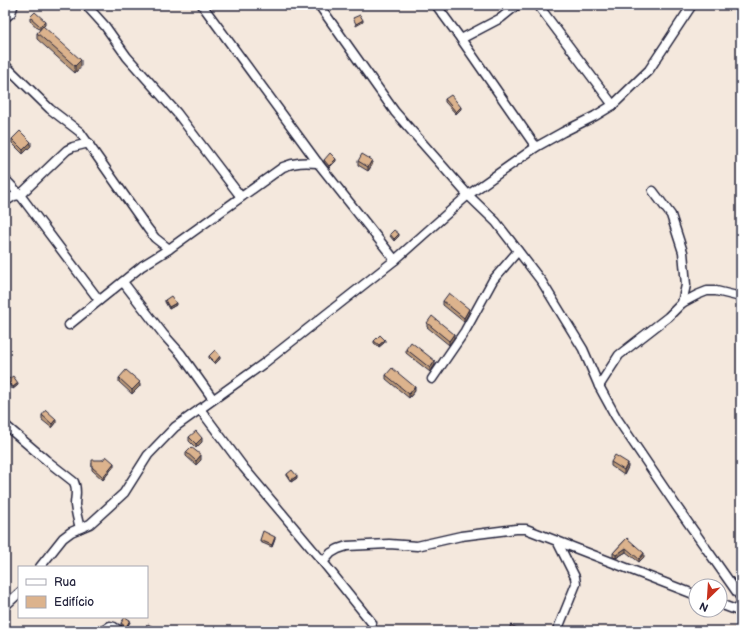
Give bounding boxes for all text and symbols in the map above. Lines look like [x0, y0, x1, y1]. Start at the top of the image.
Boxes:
legend [18, 566, 148, 618]
text: Rua [54, 575, 76, 590]
north arrow [688, 578, 728, 618]
text: Edifício [54, 595, 94, 610]
text: N [697, 599, 710, 614]

